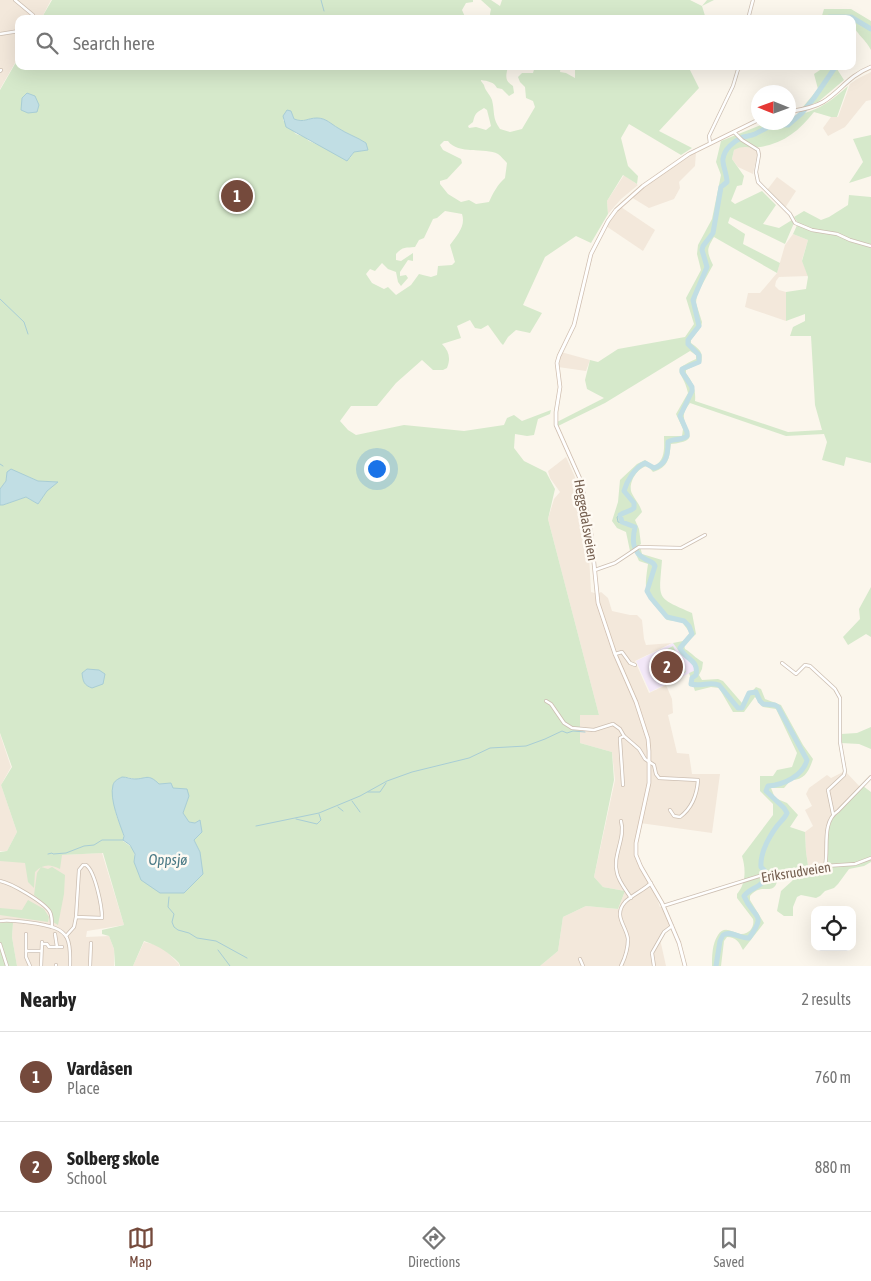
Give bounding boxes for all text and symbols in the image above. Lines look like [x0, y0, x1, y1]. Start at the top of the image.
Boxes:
search box [15, 15, 856, 70]
icon: search [33, 29, 61, 57]
text: Search here [73, 32, 155, 54]
north arrow [751, 85, 796, 130]
pin: 1 [221, 177, 253, 215]
your location [364, 456, 390, 482]
street label: Heggedalsveien [571, 478, 601, 562]
pin: 2 [651, 648, 683, 686]
water label: Oppsjø [149, 851, 187, 868]
street label: Eriksrudveien [760, 859, 832, 885]
map controls [811, 906, 856, 951]
button: locate [811, 906, 856, 951]
text: Nearby [20, 987, 76, 1011]
text: 2 results [801, 990, 851, 1008]
text: Vardåsen [67, 1057, 133, 1079]
text: 1 [32, 1068, 40, 1086]
text: 760 m [815, 1068, 851, 1086]
text: Place [67, 1079, 100, 1097]
text: Solberg skole [67, 1147, 159, 1169]
text: 2 [32, 1158, 40, 1176]
text: 880 m [815, 1158, 851, 1176]
text: School [67, 1169, 107, 1187]
tab: Map [127, 1224, 155, 1270]
tab: Directions [408, 1224, 460, 1270]
tab: Saved [713, 1224, 744, 1270]

